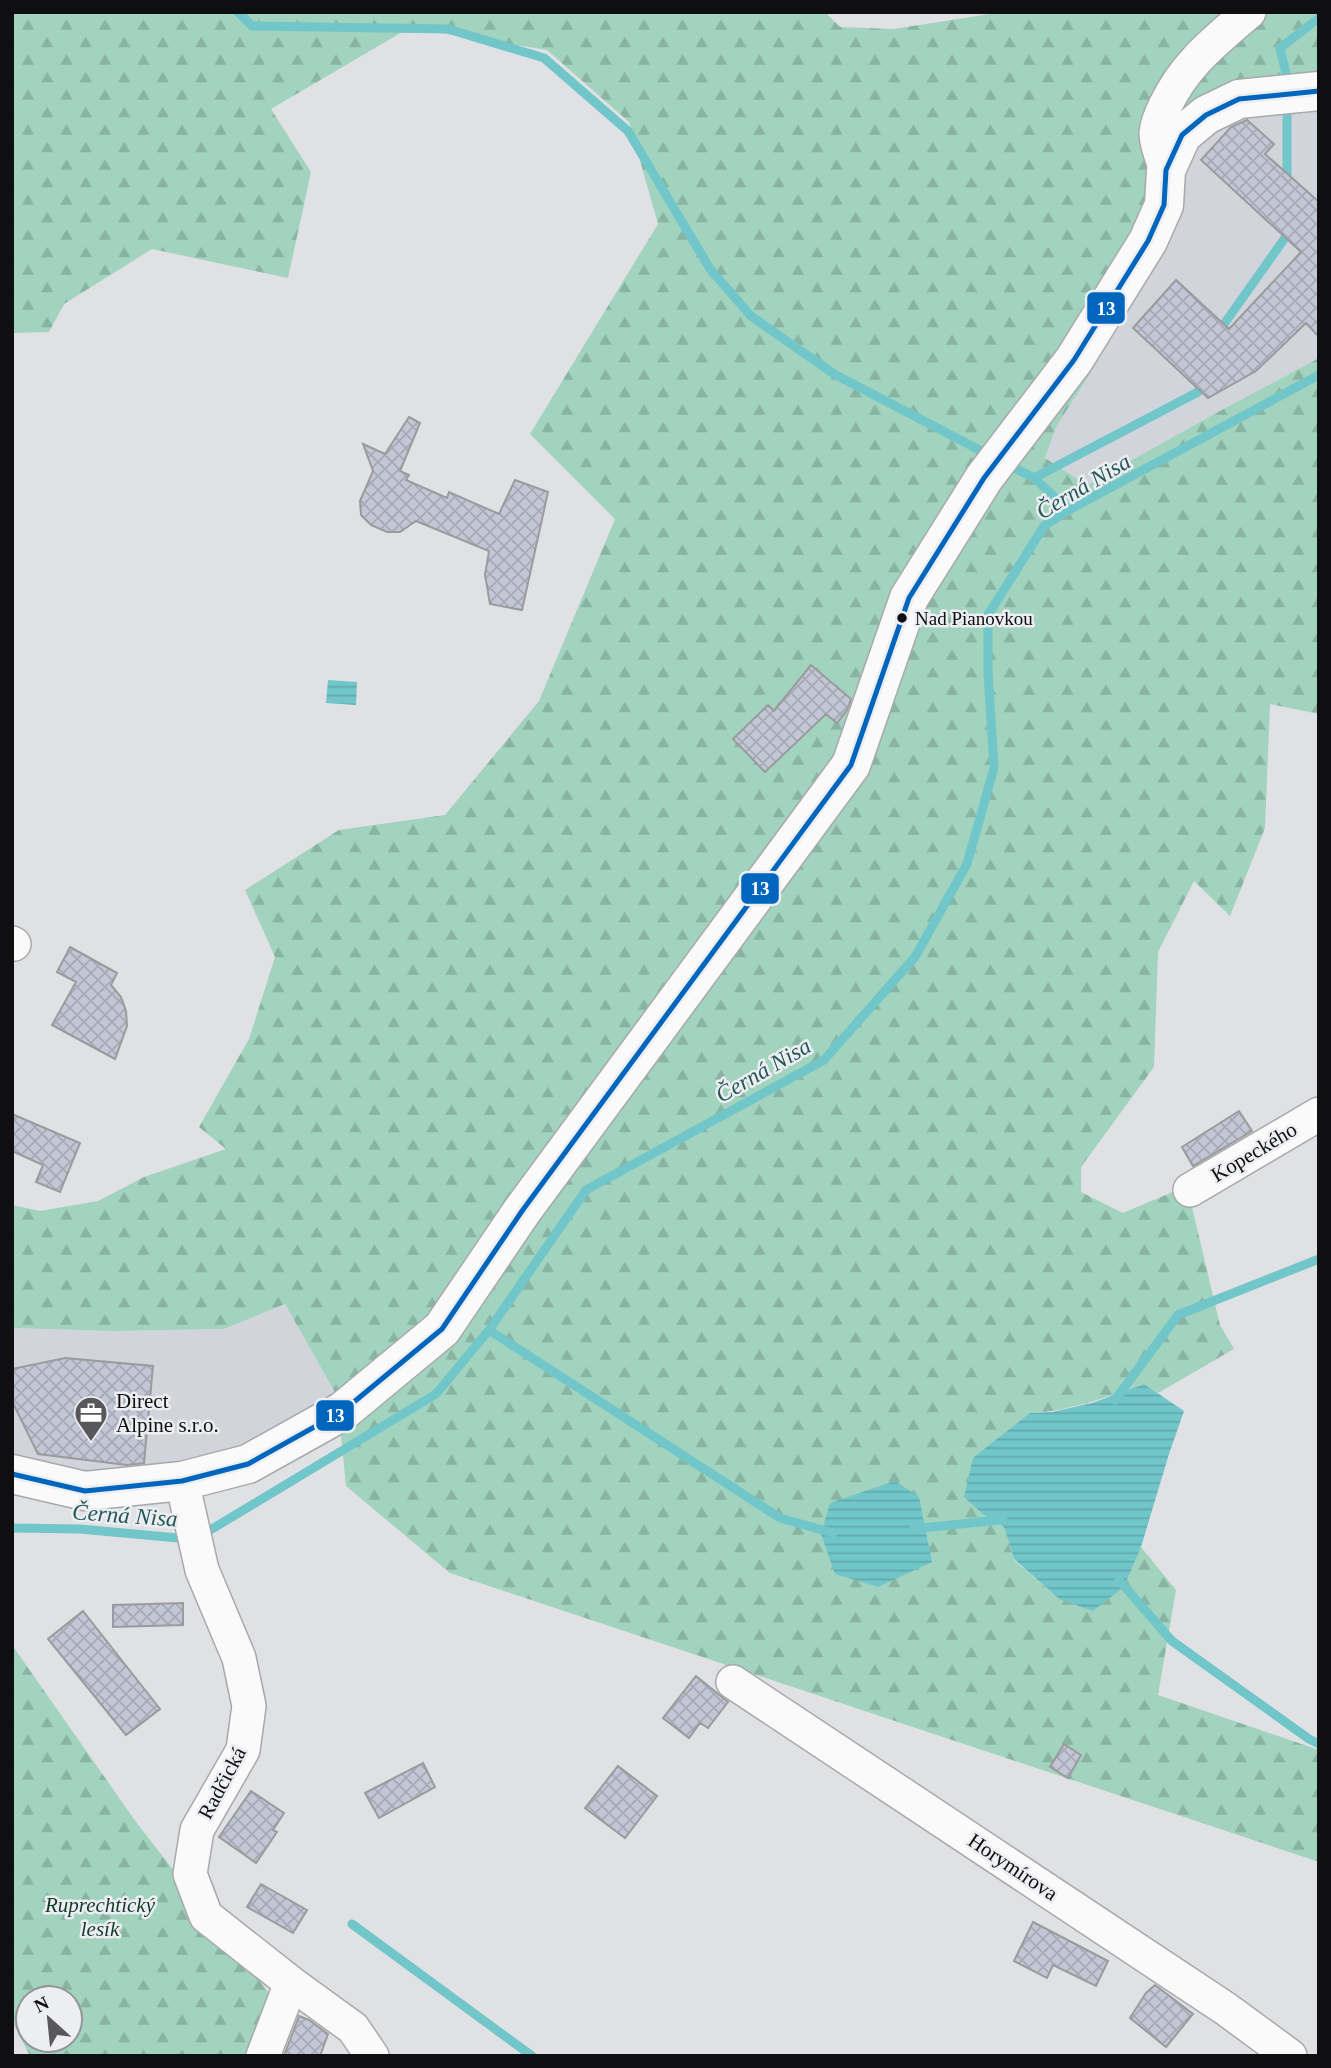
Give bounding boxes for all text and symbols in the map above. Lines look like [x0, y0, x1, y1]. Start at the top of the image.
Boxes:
line badge: 13 [1086, 291, 1126, 325]
text: 13 [1097, 298, 1116, 319]
water label: Černá Nisa [1031, 448, 1135, 524]
place label: Nad Pianovkou [915, 608, 1033, 629]
marker: Nad Pianovkou [895, 611, 909, 625]
line badge: 13 [740, 872, 780, 905]
text: 13 [751, 878, 770, 899]
water label: Černá Nisa [711, 1032, 815, 1108]
street label: Kopeckého [1207, 1117, 1301, 1187]
place label: Direct Alpine s.r.o. [116, 1389, 219, 1437]
office icon: Direct Alpine s.r.o. [72, 1394, 110, 1443]
line badge: 13 [315, 1399, 355, 1432]
text: 13 [326, 1405, 345, 1426]
water label: Černá Nisa [72, 1498, 178, 1532]
street label: Radčická [193, 1742, 251, 1823]
street label: Horymírova [964, 1828, 1063, 1906]
park label: Ruprechtický lesík [44, 1893, 156, 1941]
north arrow [14, 1984, 84, 2054]
text: N [31, 1992, 53, 2017]

